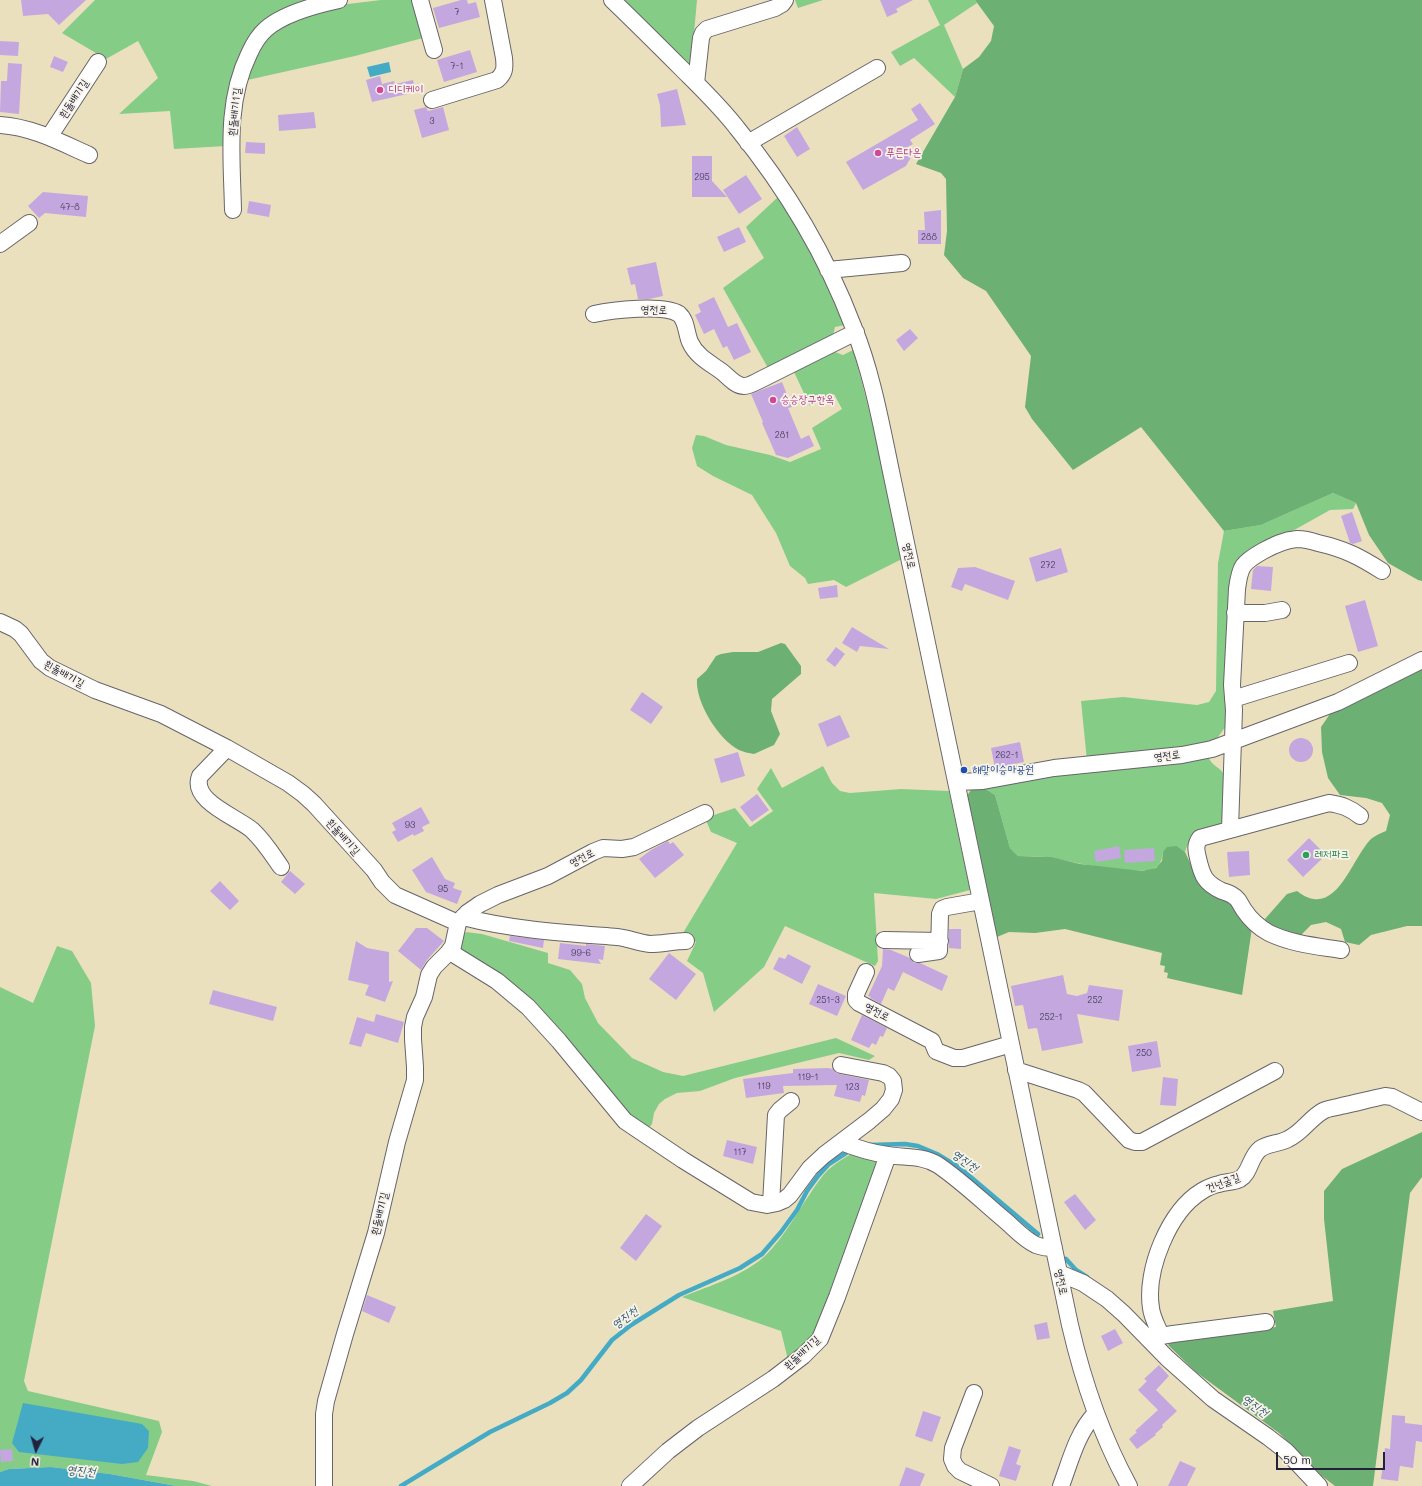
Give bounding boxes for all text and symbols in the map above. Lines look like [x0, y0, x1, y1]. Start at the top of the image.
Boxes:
house number: 7 [454, 7, 460, 17]
house number: 7-1 [451, 61, 463, 71]
street label: 흰돌배기길 [56, 77, 92, 121]
place label: 디디케이 [388, 83, 423, 97]
marker: 디디케이 [375, 85, 385, 95]
street label: 흰돌배기1길 [226, 87, 244, 137]
house number: 3 [429, 116, 435, 126]
place label: 푸른다온 [886, 146, 921, 160]
marker: 푸른다온 [873, 148, 883, 158]
house number: 295 [694, 172, 710, 182]
house number: 47-8 [60, 202, 80, 212]
house number: 288 [921, 232, 937, 242]
street label: 영전로 [641, 303, 667, 317]
place label: 승승장구한옥 [781, 393, 834, 407]
marker: 승승장구한옥 [768, 395, 778, 405]
house number: 281 [775, 430, 789, 440]
street label: 영전로 [900, 542, 918, 570]
house number: 272 [1040, 560, 1056, 570]
street label: 흰돌배기길 [41, 657, 87, 691]
street label: 영전로 [1153, 748, 1181, 764]
house number: 262-1 [995, 750, 1019, 760]
place label: 해맞이승마공원 [972, 763, 1034, 777]
marker: 해맞이승마공원 [959, 765, 969, 775]
street label: 흰돌배기길 [323, 816, 363, 858]
house number: 93 [405, 820, 415, 830]
street label: 영전로 [567, 846, 597, 870]
place label: 레저파크 [1314, 848, 1349, 862]
marker: 레저파크 [1301, 850, 1311, 860]
house number: 95 [438, 884, 448, 894]
house number: 99-6 [571, 948, 591, 958]
house number: 251-3 [816, 995, 840, 1005]
house number: 252 [1087, 995, 1103, 1005]
street label: 영전로 [862, 1000, 892, 1024]
house number: 252-1 [1039, 1012, 1063, 1022]
house number: 250 [1136, 1048, 1152, 1058]
house number: 119-1 [797, 1072, 819, 1082]
house number: 119 [757, 1081, 771, 1091]
house number: 123 [845, 1082, 859, 1092]
house number: 117 [733, 1147, 747, 1157]
water label: 영진천 [949, 1147, 981, 1175]
street label: 건넌굴길 [1204, 1170, 1242, 1196]
street label: 흰돌배기길 [369, 1191, 391, 1237]
street label: 영전로 [1052, 1268, 1070, 1296]
water label: 영진천 [609, 1304, 641, 1332]
street label: 흰돌배기길 [781, 1333, 823, 1373]
water label: 영진천 [1239, 1392, 1271, 1420]
north arrow [16, 1430, 56, 1470]
scale bar [1278, 1444, 1387, 1470]
text: 50 m [1283, 1451, 1311, 1467]
text: N [30, 1455, 40, 1470]
water label: 영진천 [66, 1463, 96, 1479]

